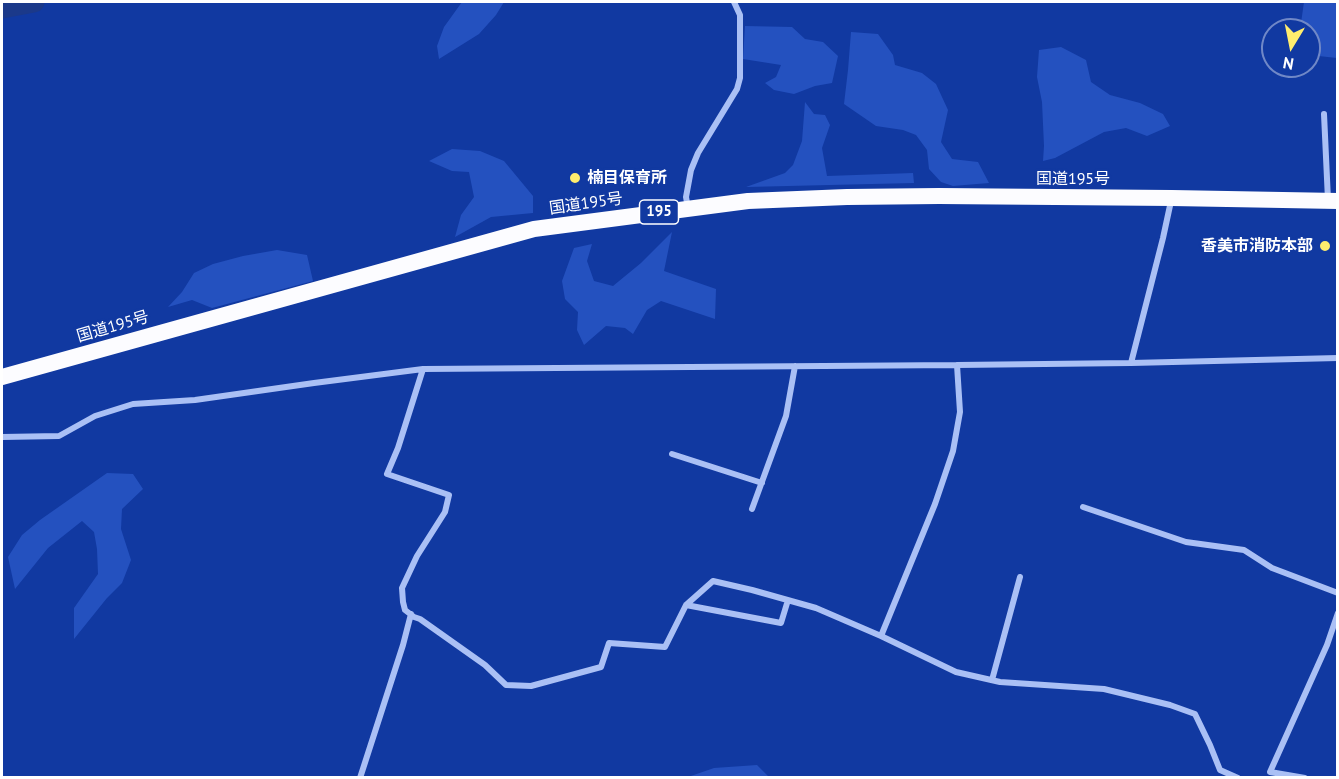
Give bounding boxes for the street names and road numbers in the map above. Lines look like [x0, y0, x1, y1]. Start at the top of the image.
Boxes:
street label: 国道195号 [1036, 169, 1110, 189]
street label: 国道195号 [548, 189, 624, 219]
road number: 195 [640, 200, 678, 224]
street label: 国道195号 [75, 308, 151, 346]

